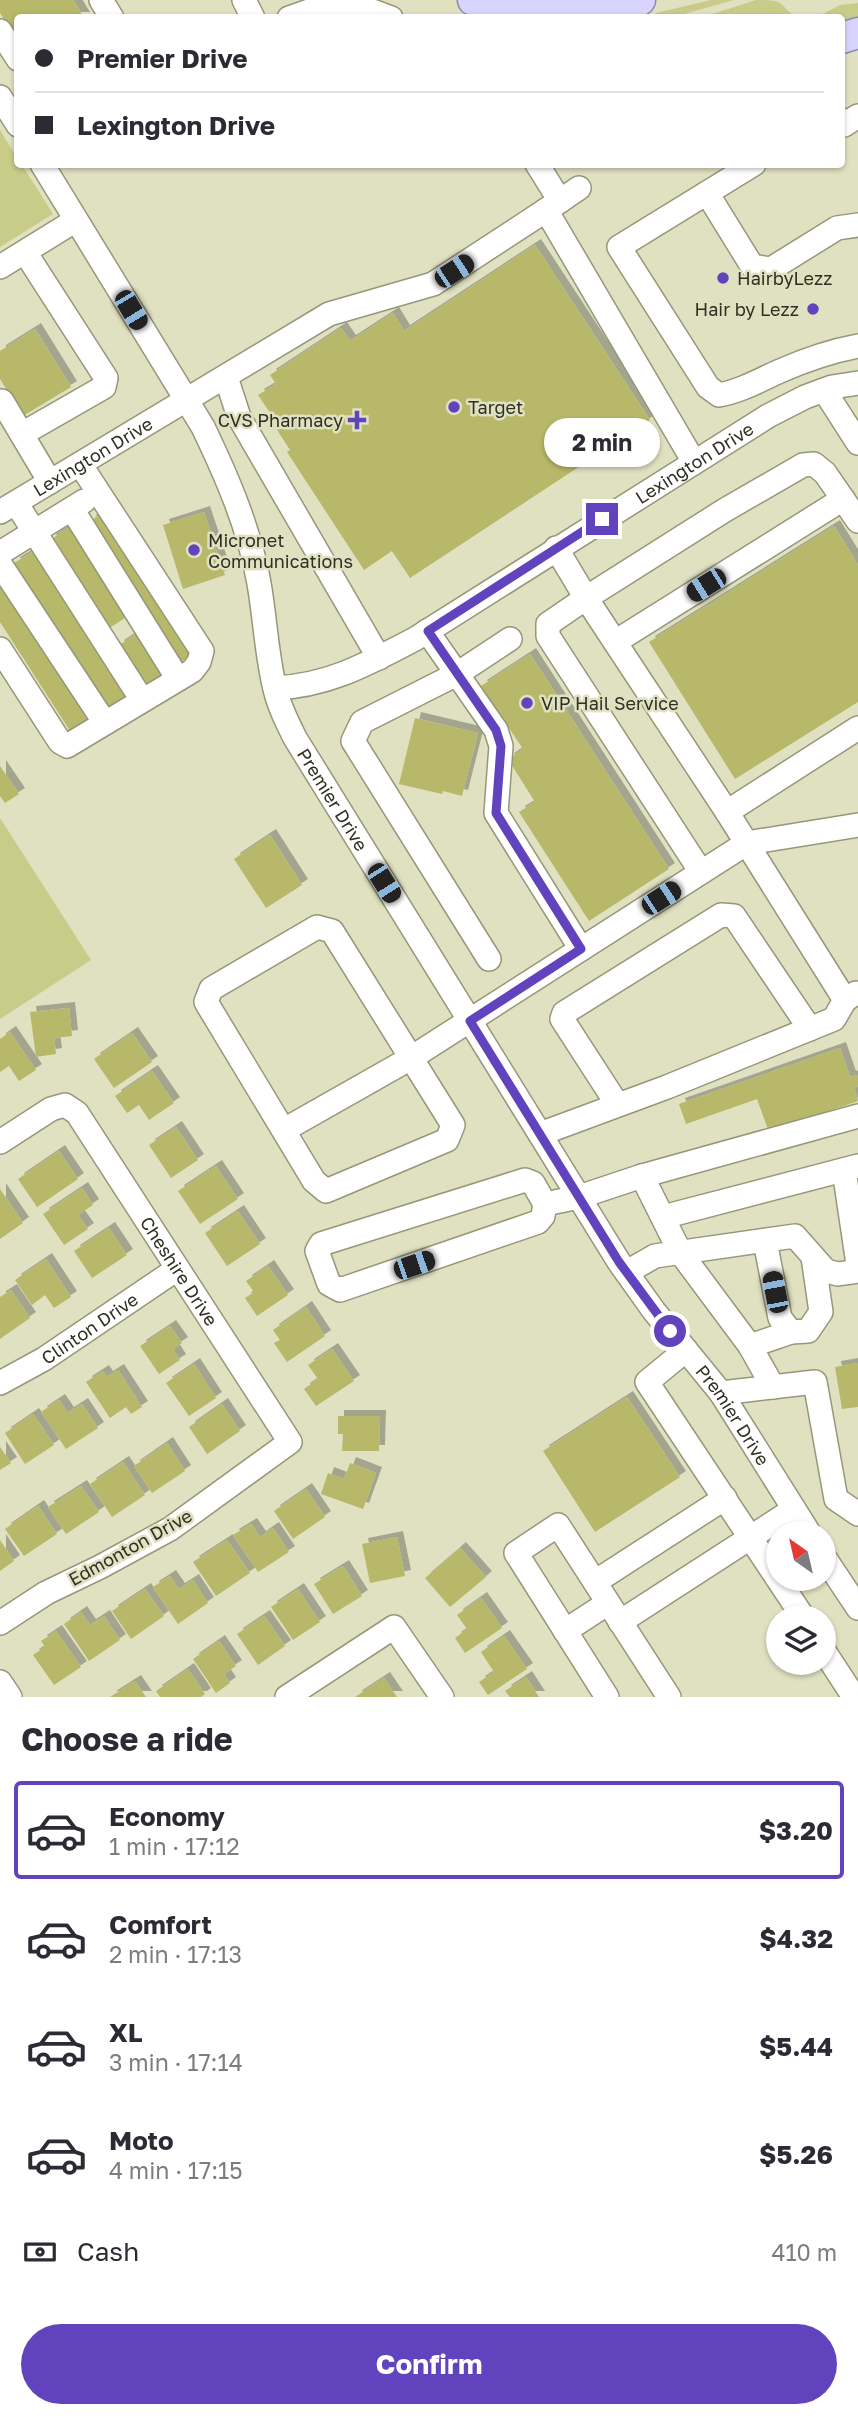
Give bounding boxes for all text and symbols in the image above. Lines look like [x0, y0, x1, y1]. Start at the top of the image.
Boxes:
text: Premier Drive [77, 43, 248, 74]
text: Lexington Drive [77, 110, 275, 141]
car [431, 251, 478, 291]
place label: HairbyLezz [737, 267, 833, 289]
marker: HairbyLezz [715, 270, 731, 286]
car [112, 287, 151, 333]
place label: Hair by Lezz [694, 298, 799, 320]
marker: Hair by Lezz [805, 301, 821, 317]
place label: Target [468, 396, 523, 418]
marker: Target [446, 399, 462, 415]
place label: CVS Pharmacy [218, 409, 343, 431]
street label: Lexington Drive [29, 412, 156, 501]
marker: CVS Pharmacy [349, 412, 365, 428]
street label: Lexington Drive [631, 417, 757, 508]
callout: 2 min [544, 418, 660, 466]
text: 2 min [572, 428, 632, 456]
route end [586, 503, 618, 535]
place label: Micronet Communications [208, 529, 353, 572]
marker: Micronet Communications [186, 542, 202, 558]
car [683, 565, 730, 605]
place label: VIP Hail Service [541, 692, 679, 714]
marker: VIP Hail Service [519, 695, 535, 711]
street label: Premier Drive [293, 744, 373, 855]
car [364, 860, 405, 906]
car [638, 878, 685, 918]
street label: Cheshire Drive [136, 1212, 223, 1330]
car [391, 1248, 438, 1282]
car [761, 1269, 790, 1315]
street label: Clinton Drive [37, 1288, 142, 1369]
route start [654, 1315, 686, 1347]
street label: Premier Drive [691, 1360, 775, 1469]
street label: Edmonton Drive [64, 1504, 196, 1590]
north arrow [766, 1521, 836, 1591]
map controls [766, 1521, 836, 1675]
button: layers [766, 1605, 836, 1675]
text: Choose a ride [21, 1720, 233, 1758]
icon: car [25, 1799, 88, 1862]
text: Economy [109, 1801, 225, 1832]
text: $3.20 [759, 1815, 833, 1846]
text: 1 min · 17:12 [109, 1832, 240, 1860]
icon: car [25, 1907, 88, 1970]
text: Comfort [109, 1909, 212, 1940]
text: $4.32 [759, 1923, 833, 1954]
text: 2 min · 17:13 [109, 1940, 242, 1968]
icon: car [25, 2015, 88, 2078]
text: XL [109, 2017, 143, 2048]
text: $5.44 [759, 2031, 833, 2062]
text: 3 min · 17:14 [109, 2048, 243, 2076]
icon: car [25, 2123, 88, 2186]
text: Moto [109, 2125, 174, 2156]
text: $5.26 [759, 2139, 833, 2170]
text: 4 min · 17:15 [109, 2156, 243, 2184]
icon: cash [21, 2233, 59, 2271]
text: Cash [77, 2236, 139, 2267]
text: 410 m [771, 2238, 837, 2266]
button: Confirm [21, 2324, 837, 2404]

